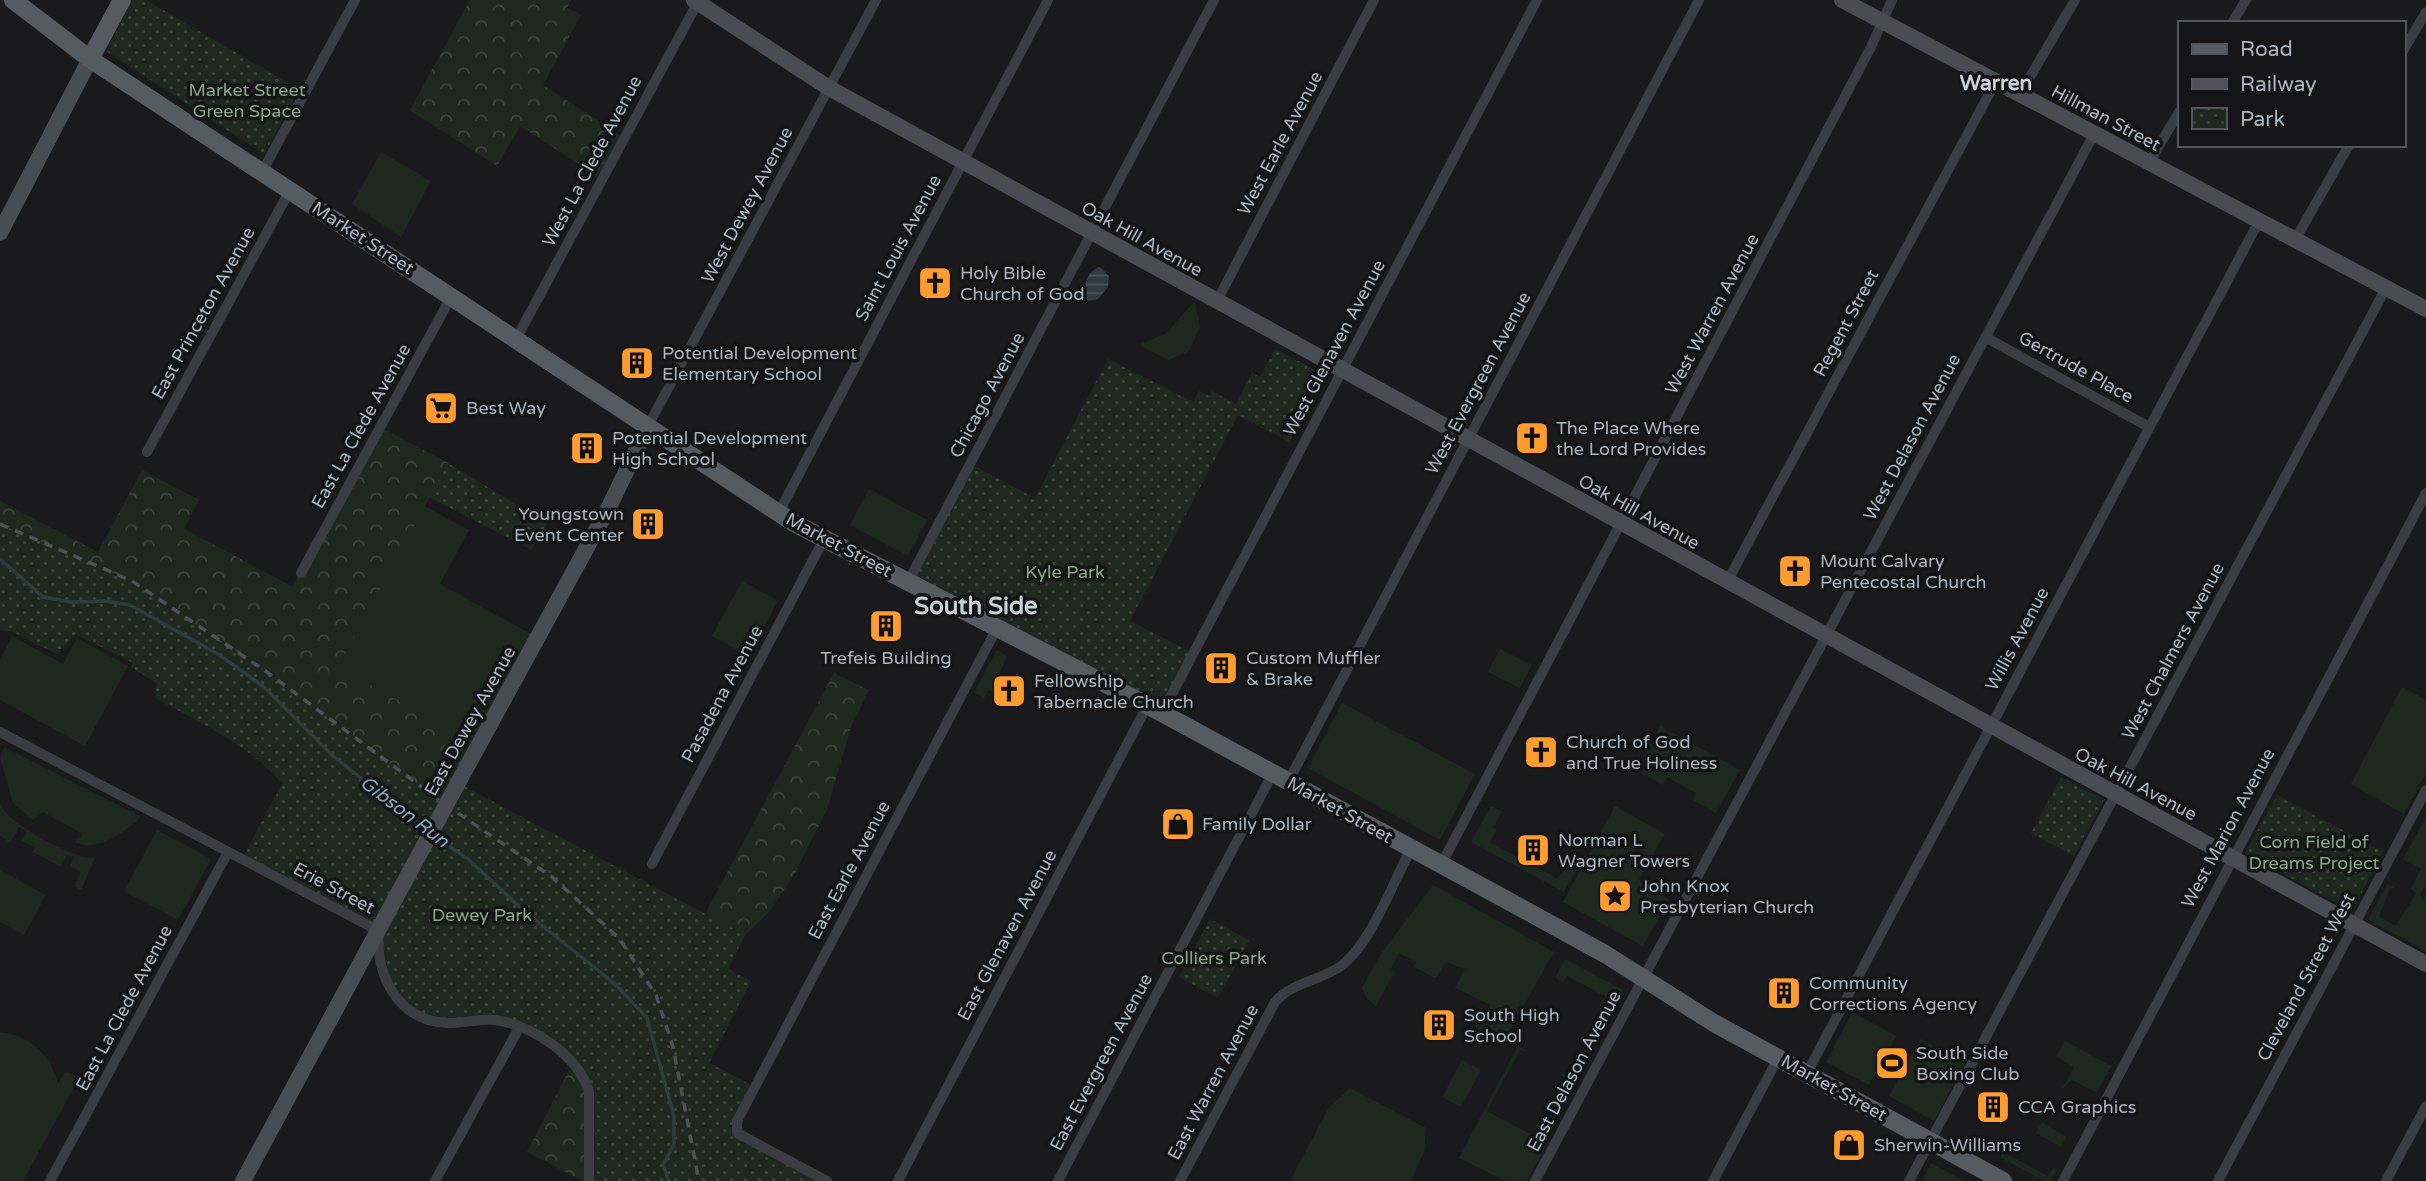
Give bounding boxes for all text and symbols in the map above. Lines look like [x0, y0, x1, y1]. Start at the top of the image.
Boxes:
legend [2178, 21, 2405, 147]
text: Road [2240, 37, 2293, 62]
street label: West Earle Avenue [1233, 67, 1327, 219]
district label: Warren [1960, 71, 2032, 96]
street label: West La Clede Avenue [538, 72, 646, 250]
text: Railway [2240, 72, 2317, 97]
park label: Market Street Green Space [188, 79, 306, 122]
street label: Hillman Street [2048, 80, 2165, 156]
text: Park [2240, 107, 2285, 132]
street label: West Dewey Avenue [696, 123, 798, 287]
street label: Saint Louis Avenue [850, 171, 946, 325]
street label: Market Street [308, 197, 418, 279]
street label: Oak Hill Avenue [1078, 197, 1206, 281]
street label: East Princeton Avenue [147, 223, 259, 403]
street label: West Warren Avenue [1660, 230, 1764, 398]
street label: West Glenaven Avenue [1278, 256, 1390, 440]
place label: Holy Bible Church of God [960, 262, 1085, 305]
church icon: Holy Bible Church of God [916, 264, 954, 302]
street label: Regent Street [1809, 266, 1884, 380]
street label: West Evergreen Avenue [1421, 288, 1535, 478]
street label: Gertrude Place [2015, 326, 2137, 408]
street label: Chicago Avenue [945, 328, 1029, 462]
street label: East La Clede Avenue [307, 340, 415, 512]
place label: Potential Development Elementary School [662, 342, 857, 385]
building icon: Potential Development Elementary School [618, 344, 656, 382]
street label: West Delason Avenue [1859, 350, 1965, 524]
supermarket icon: Best Way [422, 389, 460, 427]
place label: Best Way [466, 397, 546, 419]
place label: The Place Where the Lord Provides [1556, 417, 1706, 460]
church icon: The Place Where the Lord Provides [1513, 419, 1551, 457]
place label: Potential Development High School [612, 427, 807, 470]
building icon: Potential Development High School [568, 429, 606, 467]
street label: Oak Hill Avenue [1575, 470, 1703, 554]
place label: Youngstown Event Center [514, 503, 624, 546]
building icon: Youngstown Event Center [629, 505, 667, 543]
street label: Market Street [782, 508, 896, 582]
place label: Mount Calvary Pentecostal Church [1820, 550, 1986, 593]
church icon: Mount Calvary Pentecostal Church [1776, 552, 1814, 590]
street label: West Chalmers Avenue [2117, 559, 2229, 743]
park label: Kyle Park [1025, 561, 1105, 583]
street label: Willis Avenue [1981, 584, 2053, 694]
district label: South Side [914, 592, 1038, 621]
building icon: Trefeis Building [867, 607, 905, 645]
street label: Pasadena Avenue [677, 622, 767, 766]
street label: East Dewey Avenue [420, 642, 520, 800]
place label: Trefeis Building [820, 647, 952, 669]
place label: Custom Muffler & Brake [1246, 647, 1381, 690]
building icon: Custom Muffler & Brake [1202, 649, 1240, 687]
place label: Fellowship Tabernacle Church [1034, 670, 1194, 713]
church icon: Fellowship Tabernacle Church [990, 672, 1028, 710]
place label: Church of God and True Holiness [1566, 731, 1717, 774]
church icon: Church of God and True Holiness [1522, 733, 1560, 771]
street label: Oak Hill Avenue [2071, 743, 2201, 825]
street label: West Marion Avenue [2177, 744, 2279, 912]
water label: Gibson Run [356, 771, 453, 852]
street label: Market Street [1283, 772, 1397, 848]
street label: East Earle Avenue [803, 797, 895, 943]
shop icon: Family Dollar [1159, 805, 1197, 843]
place label: Family Dollar [1202, 813, 1312, 835]
place label: Norman L Wagner Towers [1558, 829, 1690, 872]
building icon: Norman L Wagner Towers [1514, 831, 1552, 869]
park label: Corn Field of Dreams Project [2249, 831, 2380, 874]
street label: East Glenaven Avenue [953, 846, 1061, 1024]
street label: Erie Street [290, 857, 379, 919]
place label: John Knox Presbyterian Church [1640, 875, 1814, 918]
place icon: John Knox Presbyterian Church [1596, 877, 1634, 915]
street label: Cleveland Street West [2252, 889, 2360, 1065]
park label: Dewey Park [432, 904, 532, 926]
street label: East La Clede Avenue [71, 921, 177, 1095]
park label: Colliers Park [1161, 947, 1267, 969]
street label: East Evergreen Avenue [1045, 970, 1157, 1154]
place label: Community Corrections Agency [1809, 972, 1977, 1015]
building icon: Community Corrections Agency [1765, 974, 1803, 1012]
street label: East Delason Avenue [1522, 987, 1626, 1155]
street label: East Warren Avenue [1163, 1000, 1263, 1164]
place label: South High School [1464, 1004, 1560, 1047]
building icon: South High School [1420, 1006, 1458, 1044]
place label: South Side Boxing Club [1916, 1042, 2020, 1085]
sports icon: South Side Boxing Club [1873, 1044, 1911, 1082]
street label: Market Street [1777, 1050, 1891, 1126]
building icon: CCA Graphics [1974, 1088, 2012, 1126]
place label: CCA Graphics [2018, 1096, 2136, 1118]
shop icon: Sherwin-Williams [1830, 1126, 1868, 1164]
place label: Sherwin-Williams [1874, 1134, 2021, 1156]

